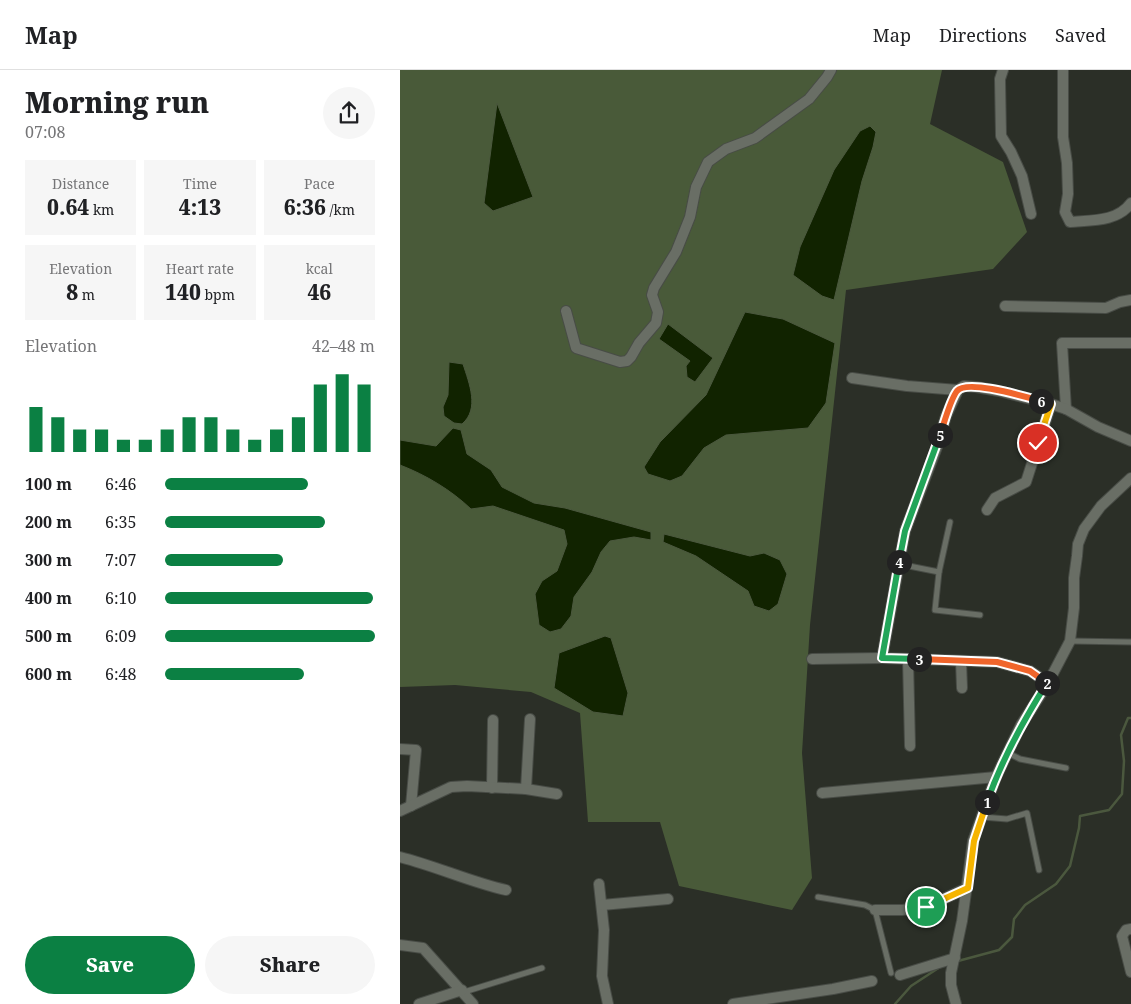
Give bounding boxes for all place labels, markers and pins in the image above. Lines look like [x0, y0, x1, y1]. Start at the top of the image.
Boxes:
pin: 6 [1028, 388, 1054, 414]
pin: 5 [928, 422, 952, 448]
pin [1017, 422, 1059, 464]
pin: 4 [886, 550, 912, 574]
pin: 3 [906, 646, 932, 672]
pin: 2 [1034, 670, 1060, 696]
pin: 1 [974, 790, 1000, 814]
pin [905, 886, 947, 928]

